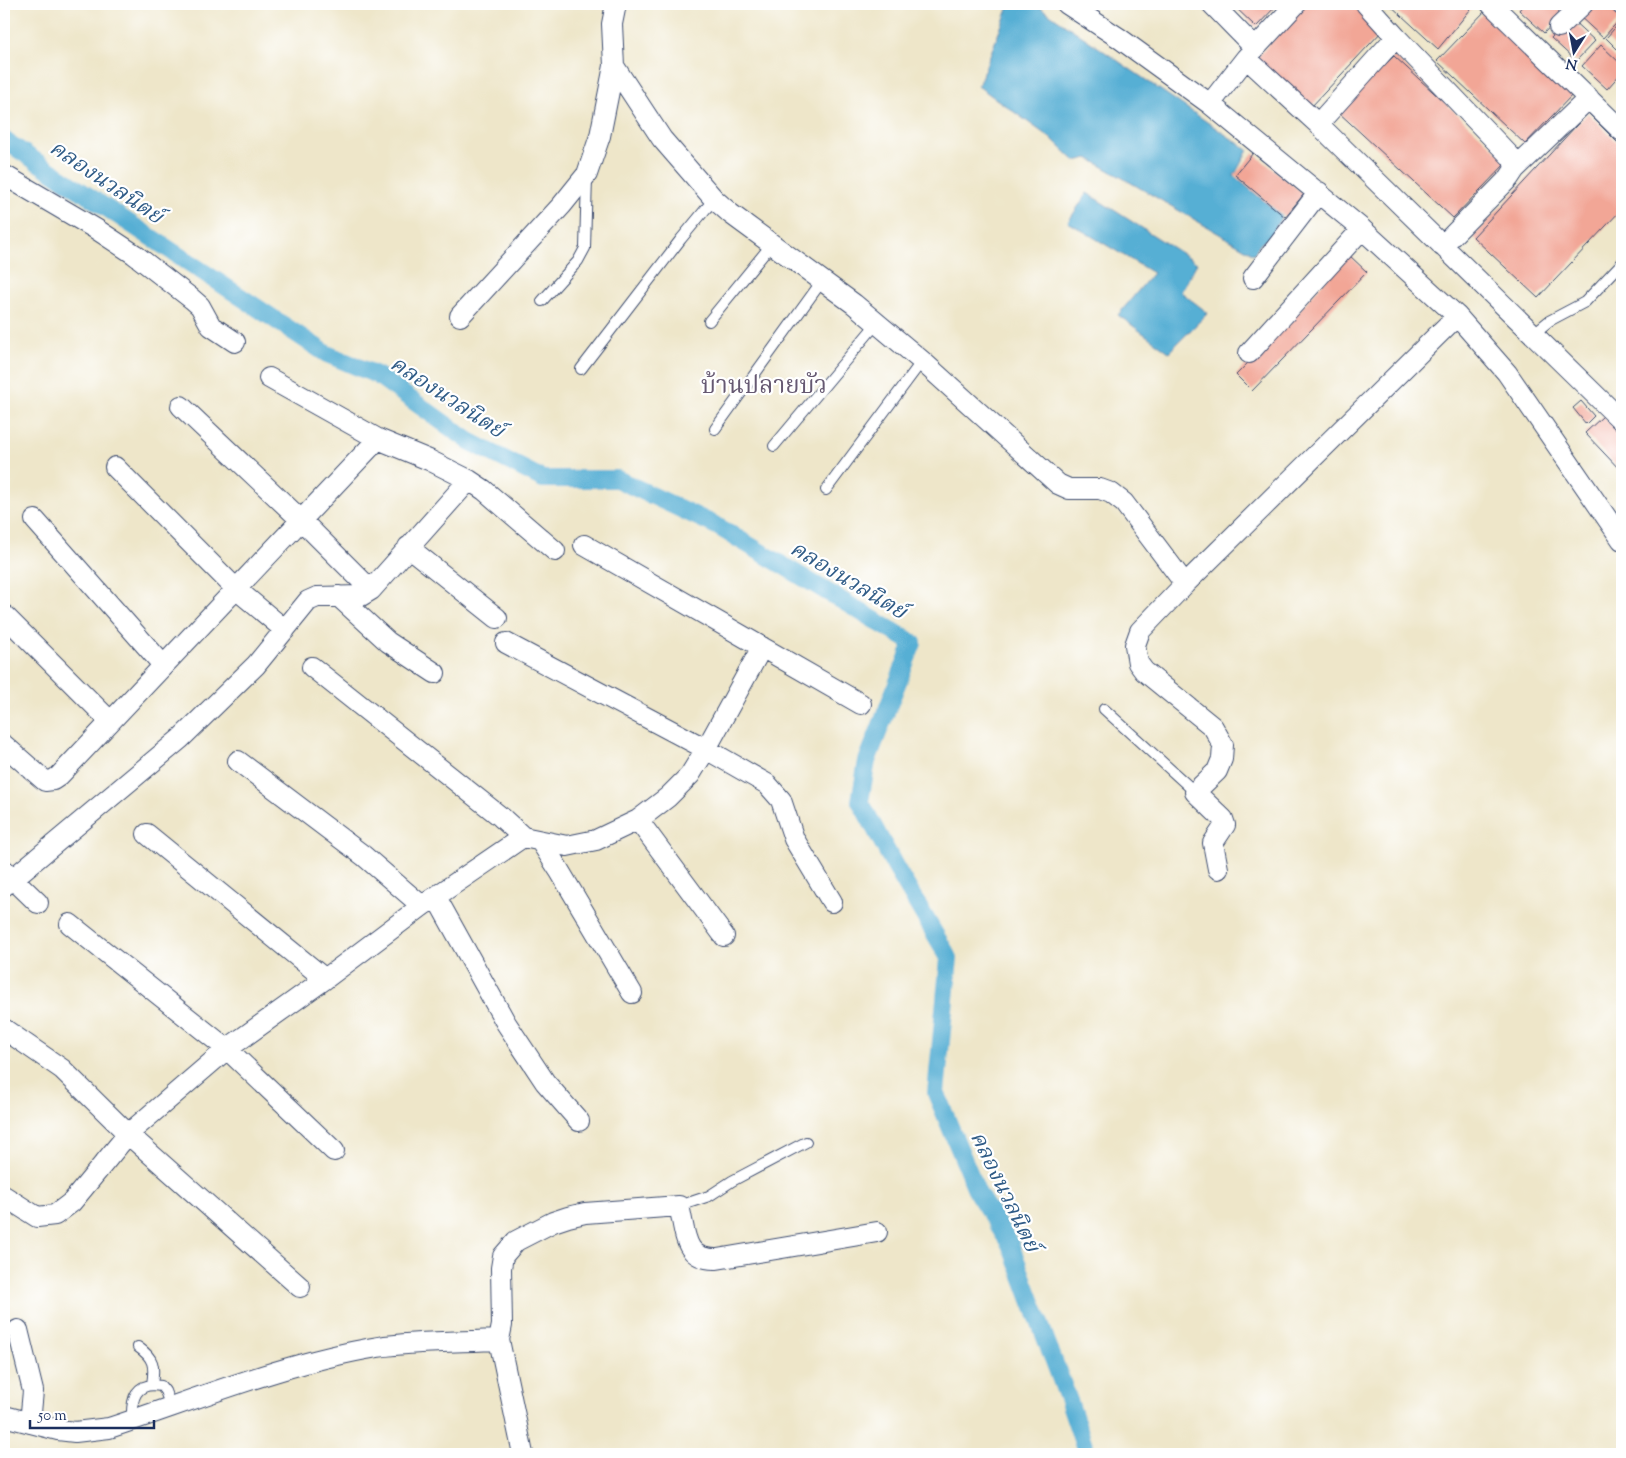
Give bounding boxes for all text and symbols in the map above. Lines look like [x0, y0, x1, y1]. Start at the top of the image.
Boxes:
north arrow [1548, 28, 1598, 78]
text: N [1565, 52, 1579, 74]
water label: คลองนวลนิตย์ [42, 134, 172, 236]
water label: คลองนวลนิตย์ [383, 349, 513, 450]
district label: บ้านปลายบัว [701, 370, 827, 404]
water label: คลองนวลนิตย์ [783, 534, 915, 631]
water label: คลองนวลนิตย์ [960, 1127, 1048, 1262]
scale bar [30, 1398, 154, 1430]
text: 50 m [37, 1406, 67, 1427]

